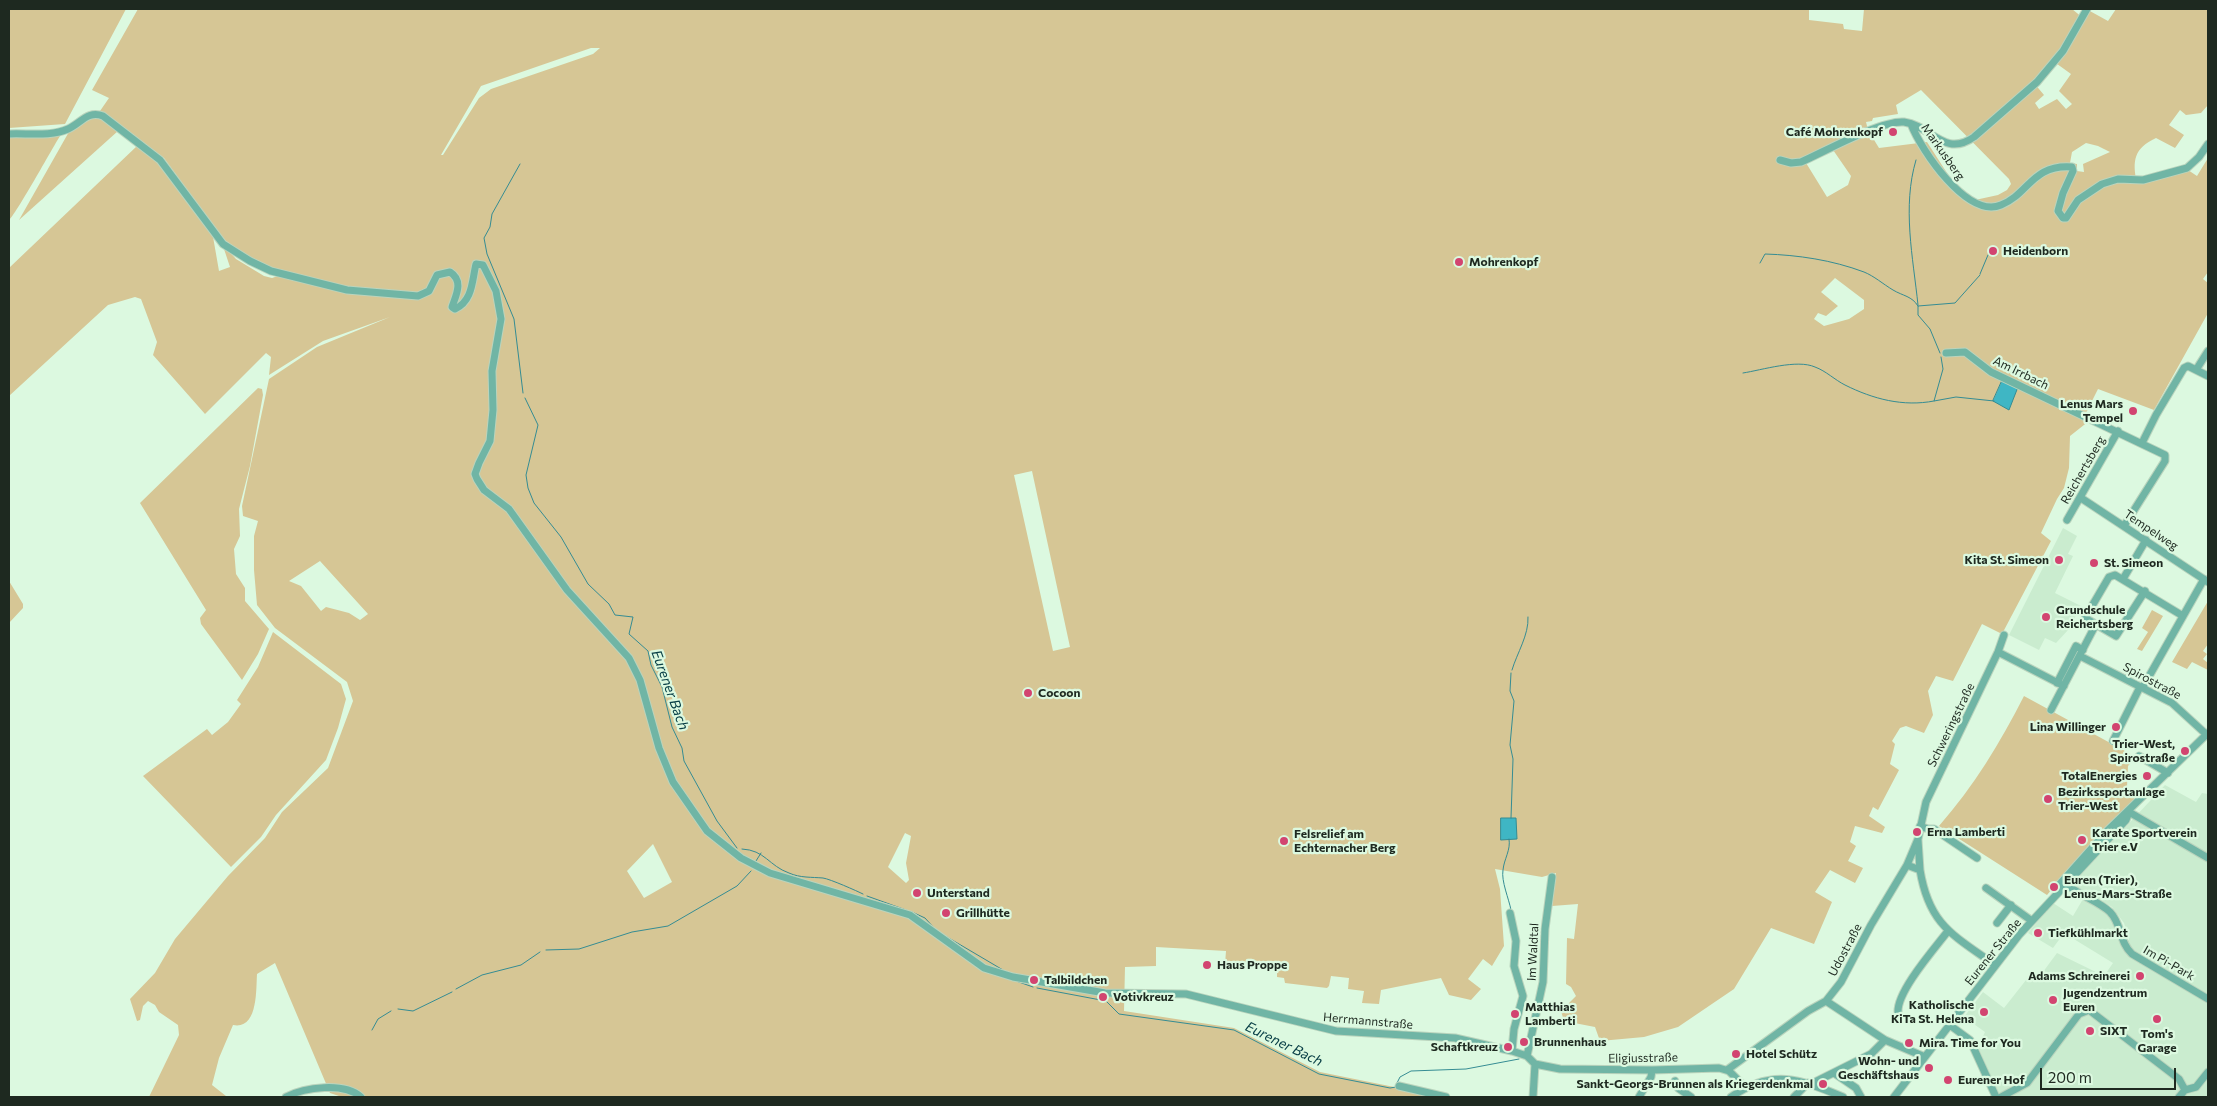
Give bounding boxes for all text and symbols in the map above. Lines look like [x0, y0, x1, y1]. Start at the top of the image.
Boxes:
street label: Markusberg [1918, 121, 1968, 183]
place label: Café Mohrenkopf [1786, 125, 1883, 139]
marker: Café Mohrenkopf [1887, 126, 1899, 138]
place label: Heidenborn [2003, 244, 2068, 258]
marker: Heidenborn [1987, 245, 1999, 257]
place label: Mohrenkopf [1469, 255, 1538, 269]
marker: Mohrenkopf [1453, 256, 1465, 268]
street label: Am Irrbach [1991, 353, 2051, 393]
place label: Lenus Mars Tempel [2060, 397, 2123, 425]
marker: Lenus Mars Tempel [2127, 405, 2139, 417]
street label: Reichertsberg [2058, 433, 2108, 507]
street label: Tempelweg [2121, 507, 2181, 553]
place label: Kita St. Simeon [1965, 553, 2049, 567]
marker: Kita St. Simeon [2053, 554, 2065, 566]
place label: St. Simeon [2104, 556, 2163, 570]
marker: St. Simeon [2088, 557, 2100, 569]
place label: Grundschule Reichertsberg [2056, 603, 2133, 631]
marker: Grundschule Reichertsberg [2040, 611, 2052, 623]
water label: Eurener Bach [648, 648, 692, 732]
street label: Spirostraße [2120, 660, 2184, 702]
street label: Schweringstraße [1924, 681, 1978, 769]
place label: Cocoon [1038, 686, 1080, 700]
marker: Cocoon [1022, 687, 1034, 699]
place label: Lina Willinger [2030, 720, 2106, 734]
marker: Lina Willinger [2110, 721, 2122, 733]
place label: Trier-West, Spirostraße [2110, 737, 2175, 765]
marker: Trier-West, Spirostraße [2179, 745, 2191, 757]
place label: TotalEnergies [2061, 769, 2137, 783]
marker: TotalEnergies [2141, 770, 2153, 782]
place label: Bezirkssportanlage Trier-West [2058, 785, 2165, 813]
marker: Bezirkssportanlage Trier-West [2042, 793, 2054, 805]
place label: Erna Lamberti [1927, 825, 2005, 839]
marker: Erna Lamberti [1911, 826, 1923, 838]
place label: Karate Sportverein Trier e.V [2092, 826, 2197, 854]
place label: Felsrelief am Echternacher Berg [1294, 827, 1396, 855]
marker: Karate Sportverein Trier e.V [2076, 834, 2088, 846]
marker: Felsrelief am Echternacher Berg [1278, 835, 1290, 847]
place label: Euren (Trier), Lenus-Mars-Straße [2064, 873, 2172, 901]
marker: Euren (Trier), Lenus-Mars-Straße [2048, 881, 2060, 893]
place label: Unterstand [927, 886, 990, 900]
marker: Unterstand [911, 887, 923, 899]
place label: Grillhütte [956, 906, 1010, 920]
marker: Grillhütte [940, 907, 952, 919]
street label: Eurener Straße [1962, 916, 2024, 988]
street label: Udostraße [1825, 921, 1865, 979]
street label: Im Waldtal [1524, 923, 1542, 981]
place label: Tiefkühlmarkt [2048, 926, 2128, 940]
marker: Tiefkühlmarkt [2032, 927, 2044, 939]
street label: Im Pi-Park [2141, 943, 2197, 983]
place label: Haus Proppe [1217, 958, 1287, 972]
marker: Haus Proppe [1201, 959, 1213, 971]
place label: Adams Schreinerei [2028, 969, 2130, 983]
marker: Adams Schreinerei [2134, 970, 2146, 982]
place label: Talbildchen [1044, 973, 1107, 987]
marker: Talbildchen [1028, 974, 1040, 986]
place label: Jugendzentrum Euren [2063, 986, 2147, 1014]
place label: Votivkreuz [1113, 990, 1174, 1004]
marker: Votivkreuz [1097, 991, 1109, 1003]
marker: Jugendzentrum Euren [2047, 994, 2059, 1006]
place label: Katholische KiTa St. Helena [1891, 998, 1974, 1026]
place label: Matthias Lamberti [1525, 1000, 1576, 1028]
marker: Katholische KiTa St. Helena [1978, 1006, 1990, 1018]
marker: Matthias Lamberti [1509, 1008, 1521, 1020]
street label: Herrmannstraße [1322, 1010, 1414, 1032]
marker: Tom's Garage [2151, 1013, 2163, 1025]
water label: Eurener Bach [1243, 1018, 1325, 1070]
place label: SIXT [2100, 1024, 2127, 1038]
marker: SIXT [2084, 1025, 2096, 1037]
place label: Tom's Garage [2137, 1027, 2177, 1055]
place label: Brunnenhaus [1534, 1035, 1607, 1049]
marker: Brunnenhaus [1518, 1036, 1530, 1048]
place label: Mira. Time for You [1919, 1036, 2021, 1050]
marker: Mira. Time for You [1903, 1037, 1915, 1049]
place label: Schaftkreuz [1431, 1040, 1498, 1054]
marker: Schaftkreuz [1502, 1041, 1514, 1053]
place label: Hotel Schütz [1746, 1047, 1817, 1061]
marker: Hotel Schütz [1730, 1048, 1742, 1060]
street label: Eligiusstraße [1608, 1050, 1678, 1066]
place label: Wohn- und Geschäftshaus [1838, 1054, 1919, 1082]
scale bar [2042, 1058, 2178, 1090]
marker: Wohn- und Geschäftshaus [1923, 1062, 1935, 1074]
text: 200 m [2048, 1068, 2092, 1086]
place label: Eurener Hof [1958, 1073, 2025, 1087]
marker: Eurener Hof [1942, 1074, 1954, 1086]
place label: Sankt-Georgs-Brunnen als Kriegerdenkmal [1577, 1077, 1813, 1091]
marker: Sankt-Georgs-Brunnen als Kriegerdenkmal [1817, 1078, 1829, 1090]

